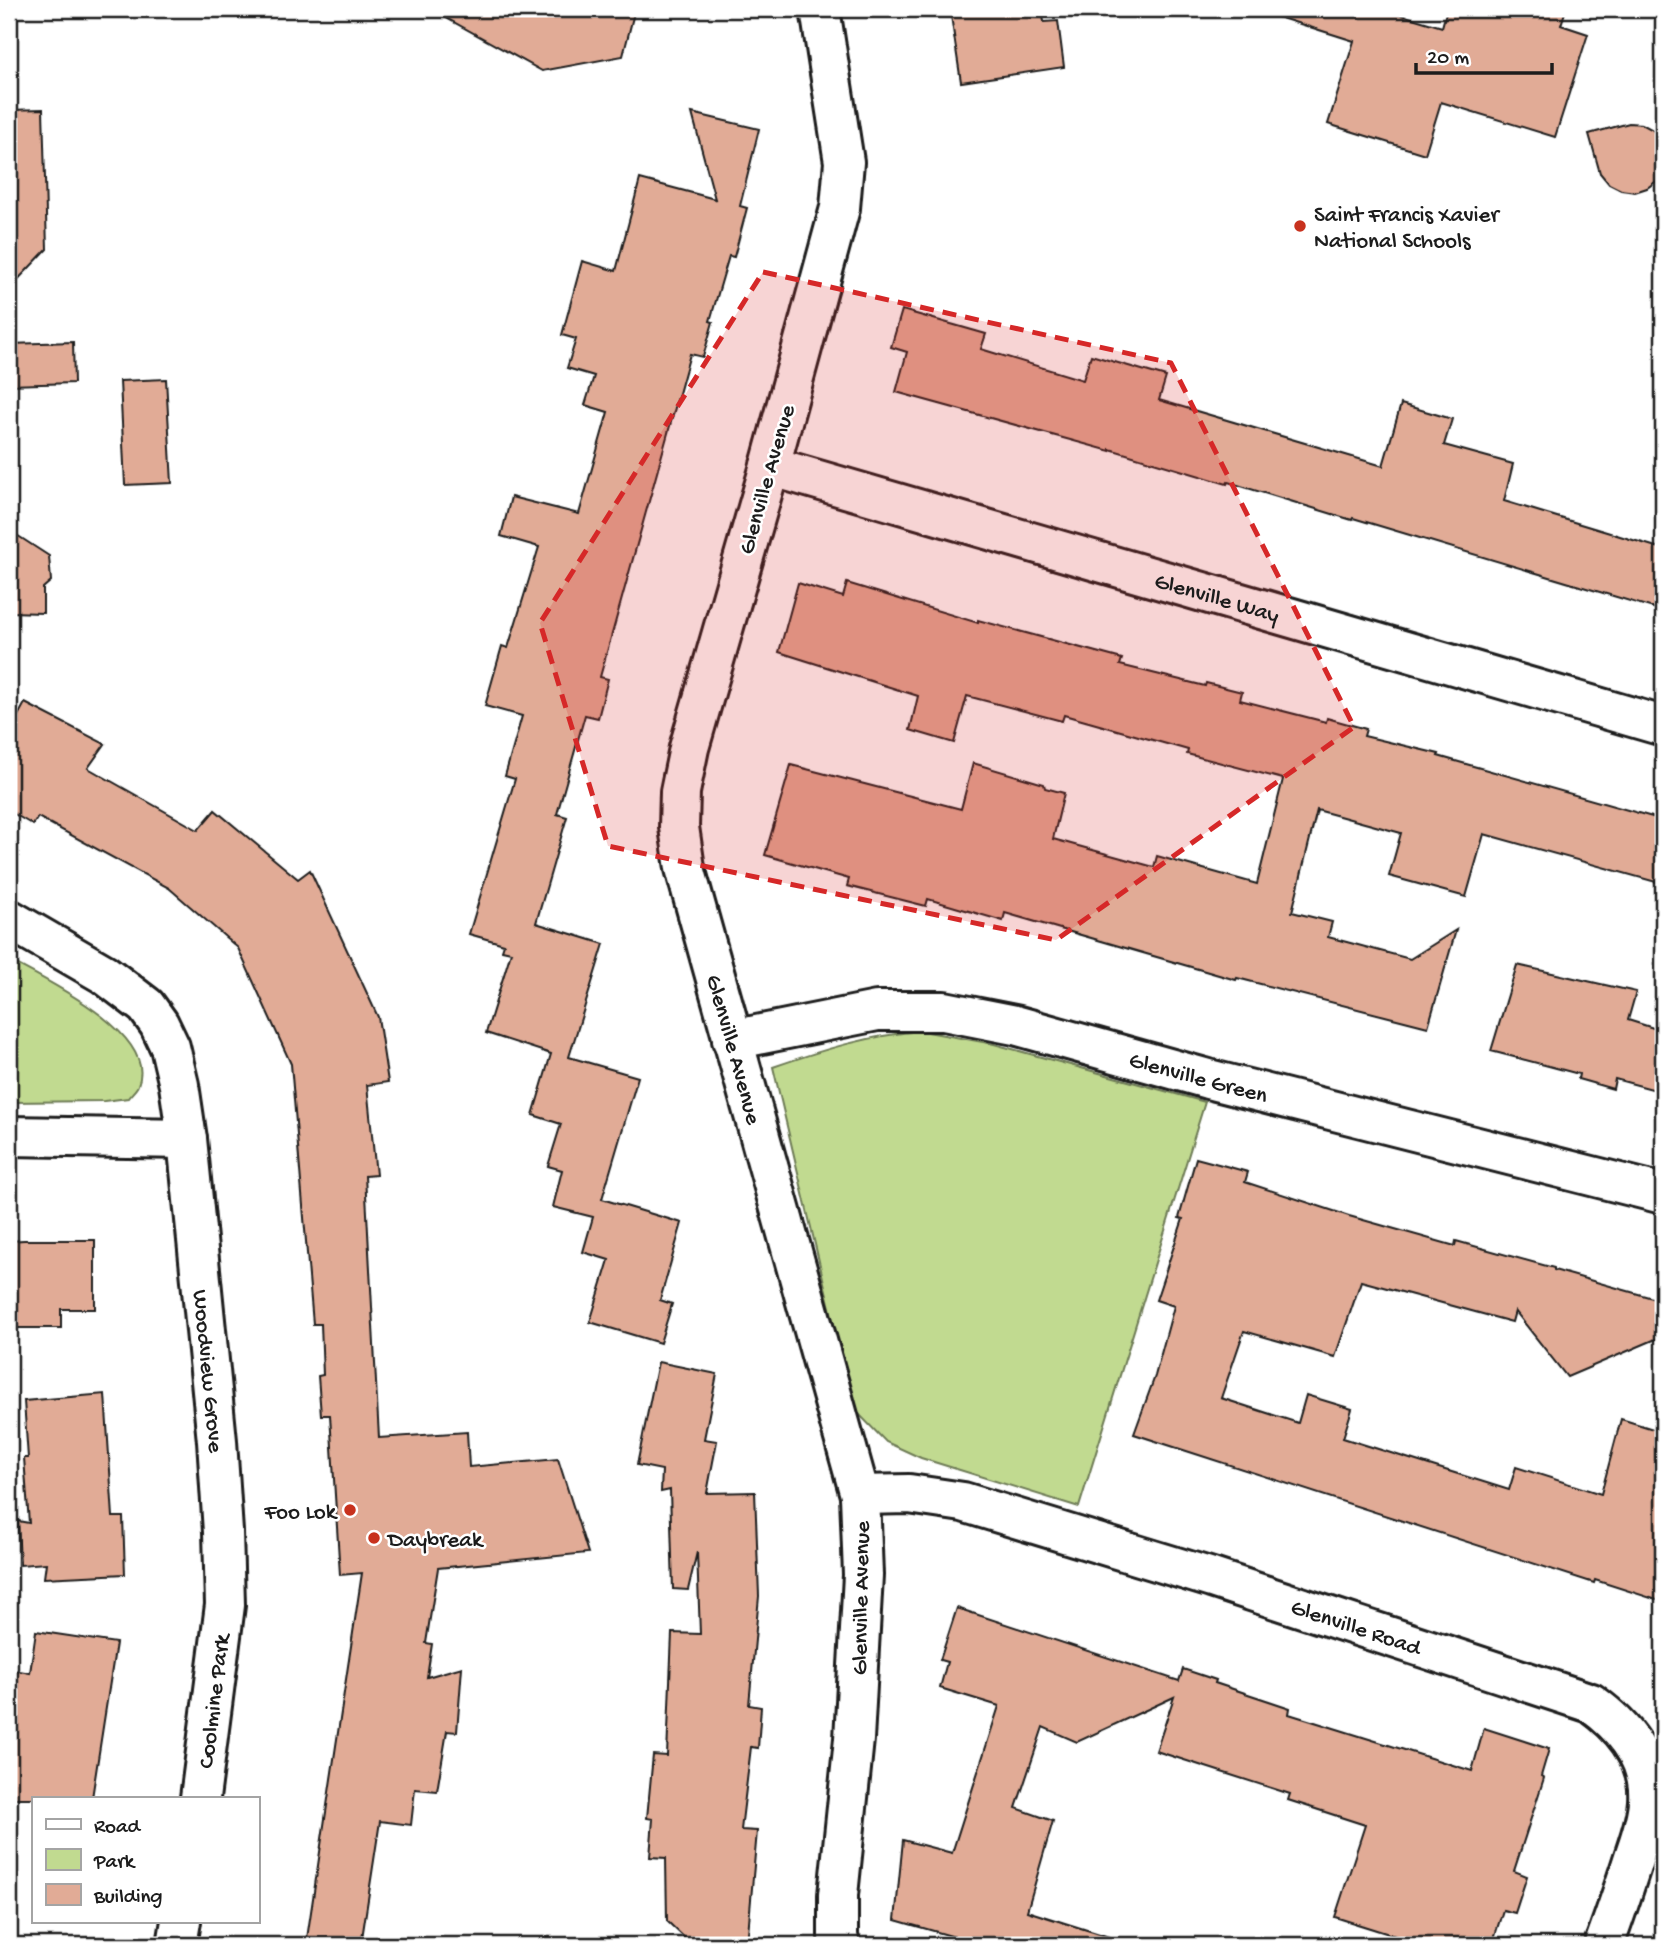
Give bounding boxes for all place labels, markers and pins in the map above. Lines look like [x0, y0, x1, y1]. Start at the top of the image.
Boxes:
place label: Saint Francis Xavier National Schools [1314, 203, 1500, 256]
marker: Saint Francis Xavier National Schools [1292, 218, 1308, 234]
place label: Foo Lok [263, 1500, 339, 1527]
marker: Foo Lok [342, 1502, 358, 1518]
place label: Daybreak [386, 1528, 485, 1555]
marker: Daybreak [366, 1530, 382, 1546]

